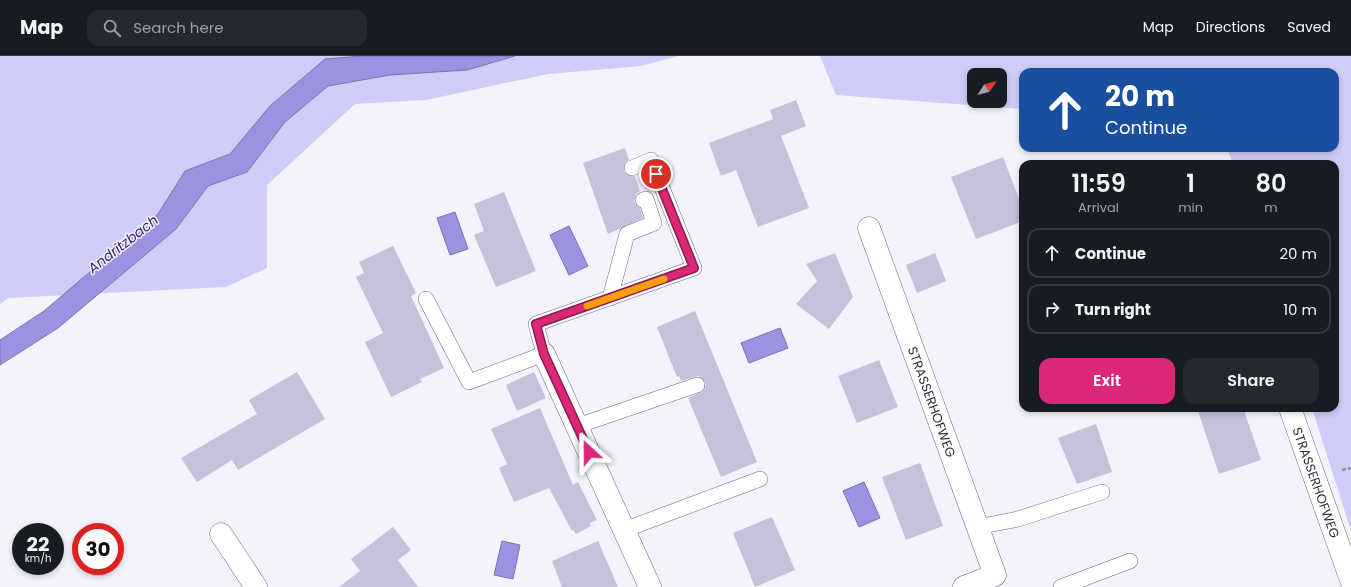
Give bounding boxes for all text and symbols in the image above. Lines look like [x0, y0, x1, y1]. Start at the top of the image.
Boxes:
search box [87, 10, 367, 46]
text: Map [20, 14, 63, 41]
icon: search [101, 17, 123, 39]
text: Search here [133, 17, 224, 38]
text: Map [1143, 17, 1174, 37]
text: Directions [1196, 17, 1265, 37]
text: Saved [1287, 17, 1331, 37]
north arrow [967, 68, 1007, 108]
map controls [967, 68, 1007, 108]
text: 20 m [1105, 77, 1175, 116]
icon: ahead [1039, 84, 1091, 136]
text: Continue [1105, 115, 1187, 140]
pin [639, 157, 673, 191]
icon: arrive [645, 163, 667, 185]
text: 11:59 [1071, 167, 1126, 200]
text: 1 [1186, 167, 1195, 200]
text: 80 [1256, 167, 1286, 200]
text: Arrival [1078, 198, 1119, 217]
text: min [1178, 198, 1203, 217]
text: m [1264, 198, 1278, 217]
water label: Andritzbach [83, 210, 162, 278]
icon: ahead [1041, 242, 1063, 264]
text: Continue [1075, 243, 1146, 264]
text: 20 m [1279, 243, 1317, 264]
icon: right [1041, 298, 1063, 320]
text: Turn right [1075, 299, 1151, 320]
text: 10 m [1283, 299, 1317, 320]
street label: STRASSERHOFWEG [903, 344, 961, 460]
button: Exit [1039, 358, 1175, 404]
button: Share [1183, 358, 1319, 404]
street label: STRASSERHOFWEG [1288, 424, 1345, 541]
position arrow [568, 431, 610, 473]
speed limit sign: 30 [72, 523, 124, 575]
text: 22 [27, 530, 49, 558]
text: km/h [25, 551, 51, 566]

